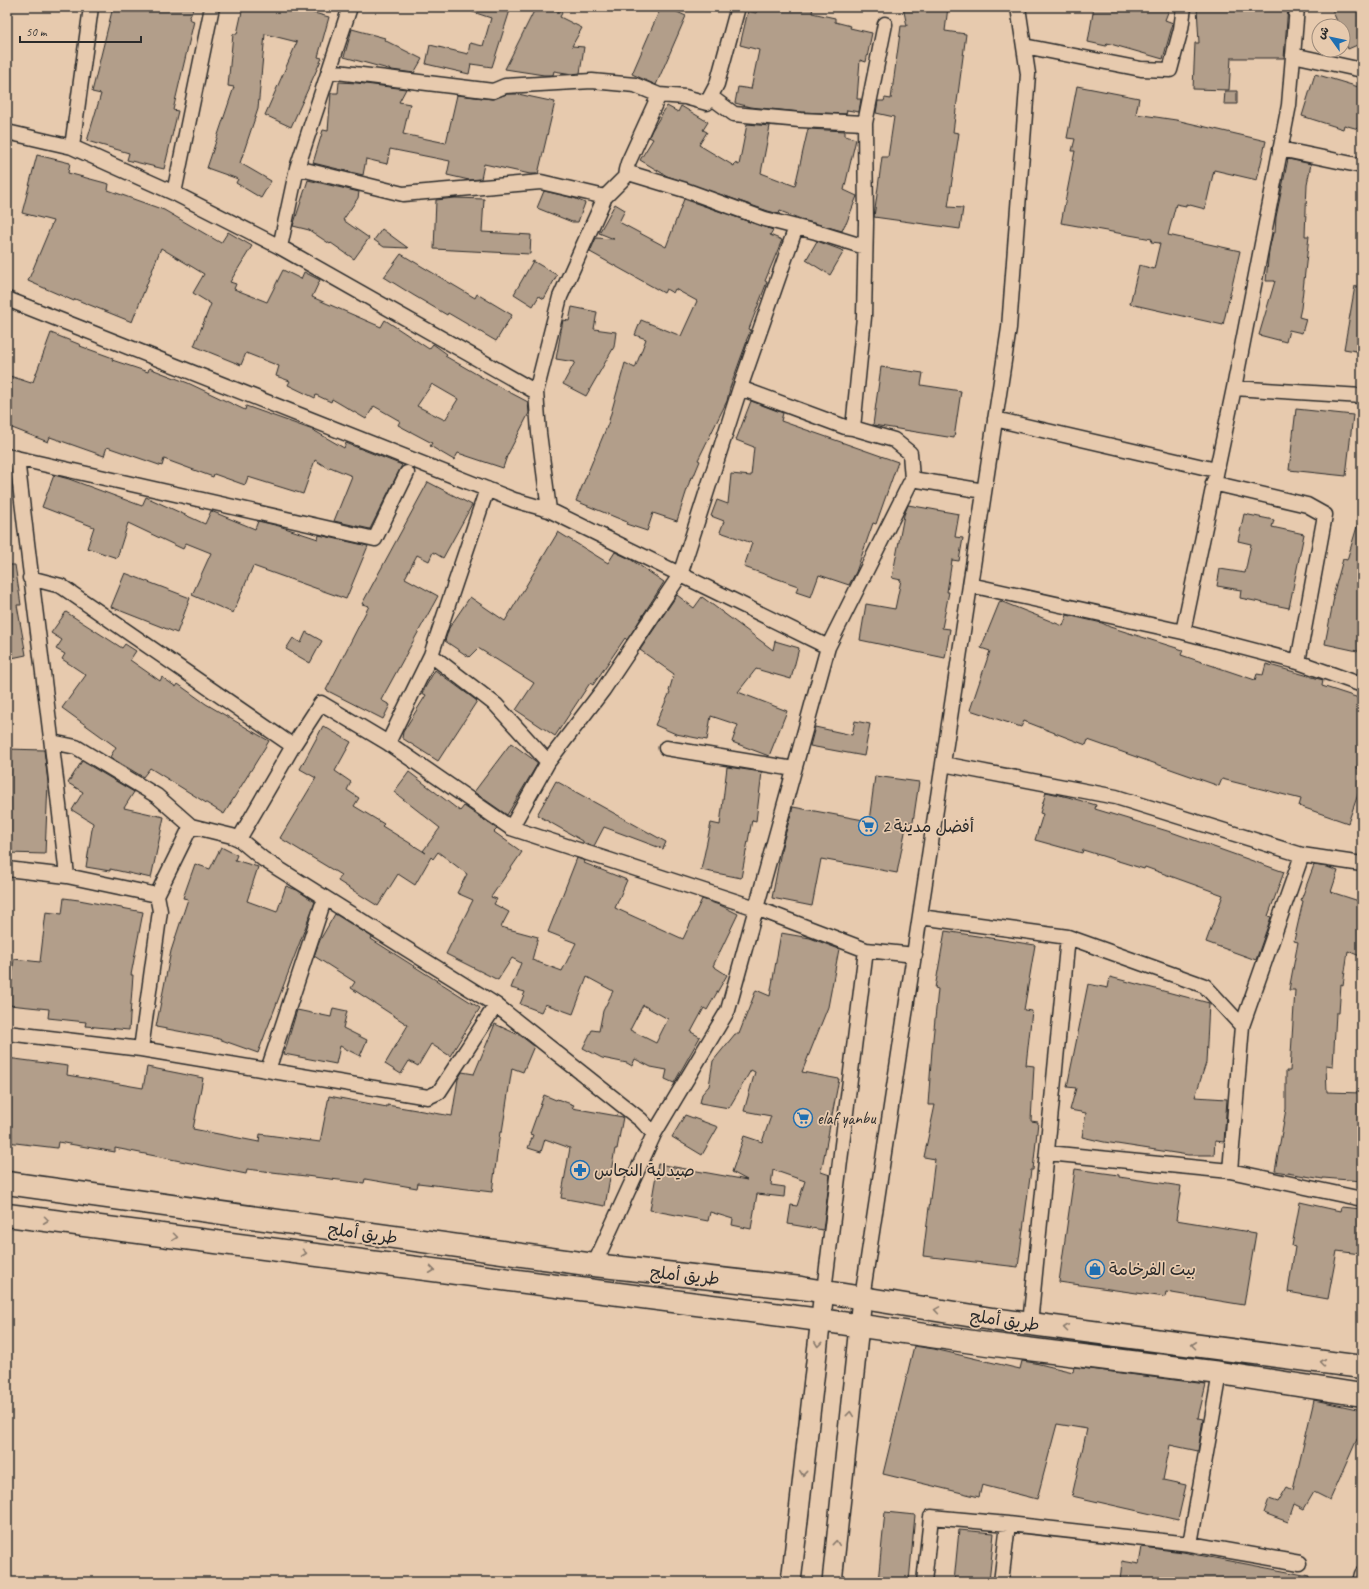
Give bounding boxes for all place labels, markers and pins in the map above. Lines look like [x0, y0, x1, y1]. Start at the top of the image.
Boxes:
supermarket icon: 2 أفضل مدينة [857, 815, 879, 837]
place label: 2 أفضل مدينة [882, 816, 974, 837]
supermarket icon: elaf yanbu [792, 1107, 814, 1129]
place label: elaf yanbu [817, 1108, 877, 1129]
pharmacy icon: صيدلية النحاس [569, 1159, 591, 1181]
place label: صيدلية النحاس [594, 1160, 695, 1181]
shop icon: بيت الفرخامة [1084, 1258, 1106, 1280]
place label: بيت الفرخامة [1109, 1259, 1196, 1280]

